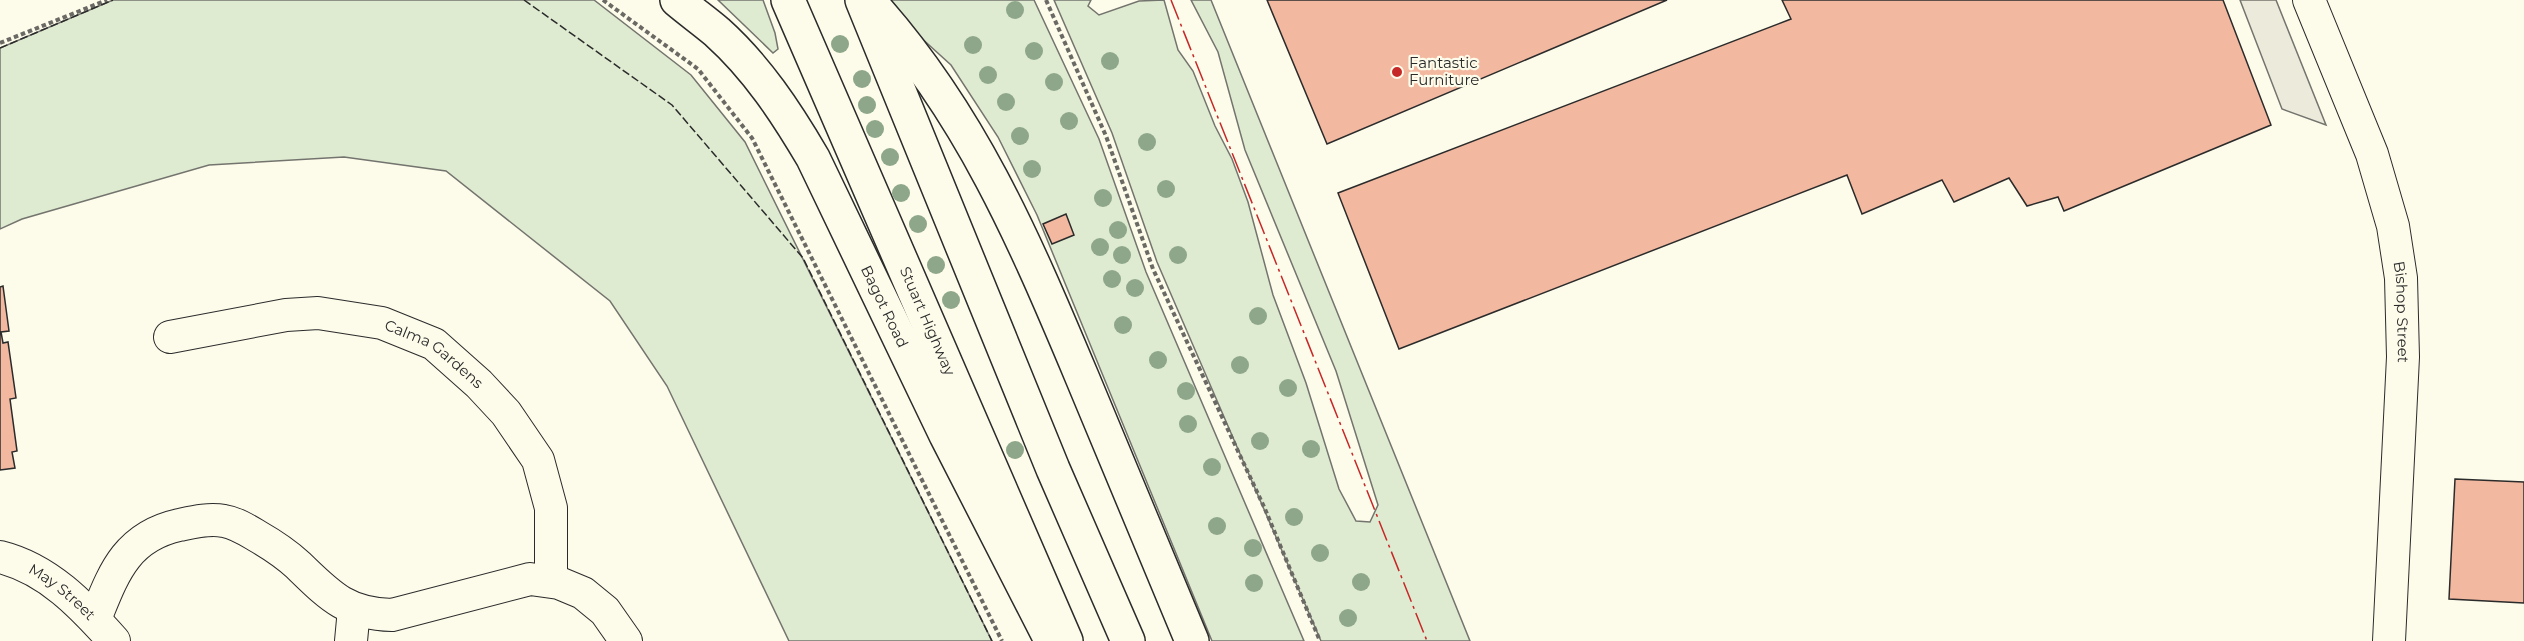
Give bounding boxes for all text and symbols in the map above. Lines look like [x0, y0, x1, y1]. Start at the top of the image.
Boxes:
place label: Fantastic Furniture [1409, 53, 1479, 89]
marker: Fantastic Furniture [1390, 65, 1404, 79]
street label: Bishop Street [2390, 260, 2413, 363]
street label: Bagot Road [857, 262, 913, 351]
street label: Stuart Highway [896, 264, 960, 379]
street label: Calma Gardens [382, 315, 487, 392]
street label: May Street [25, 559, 100, 624]

